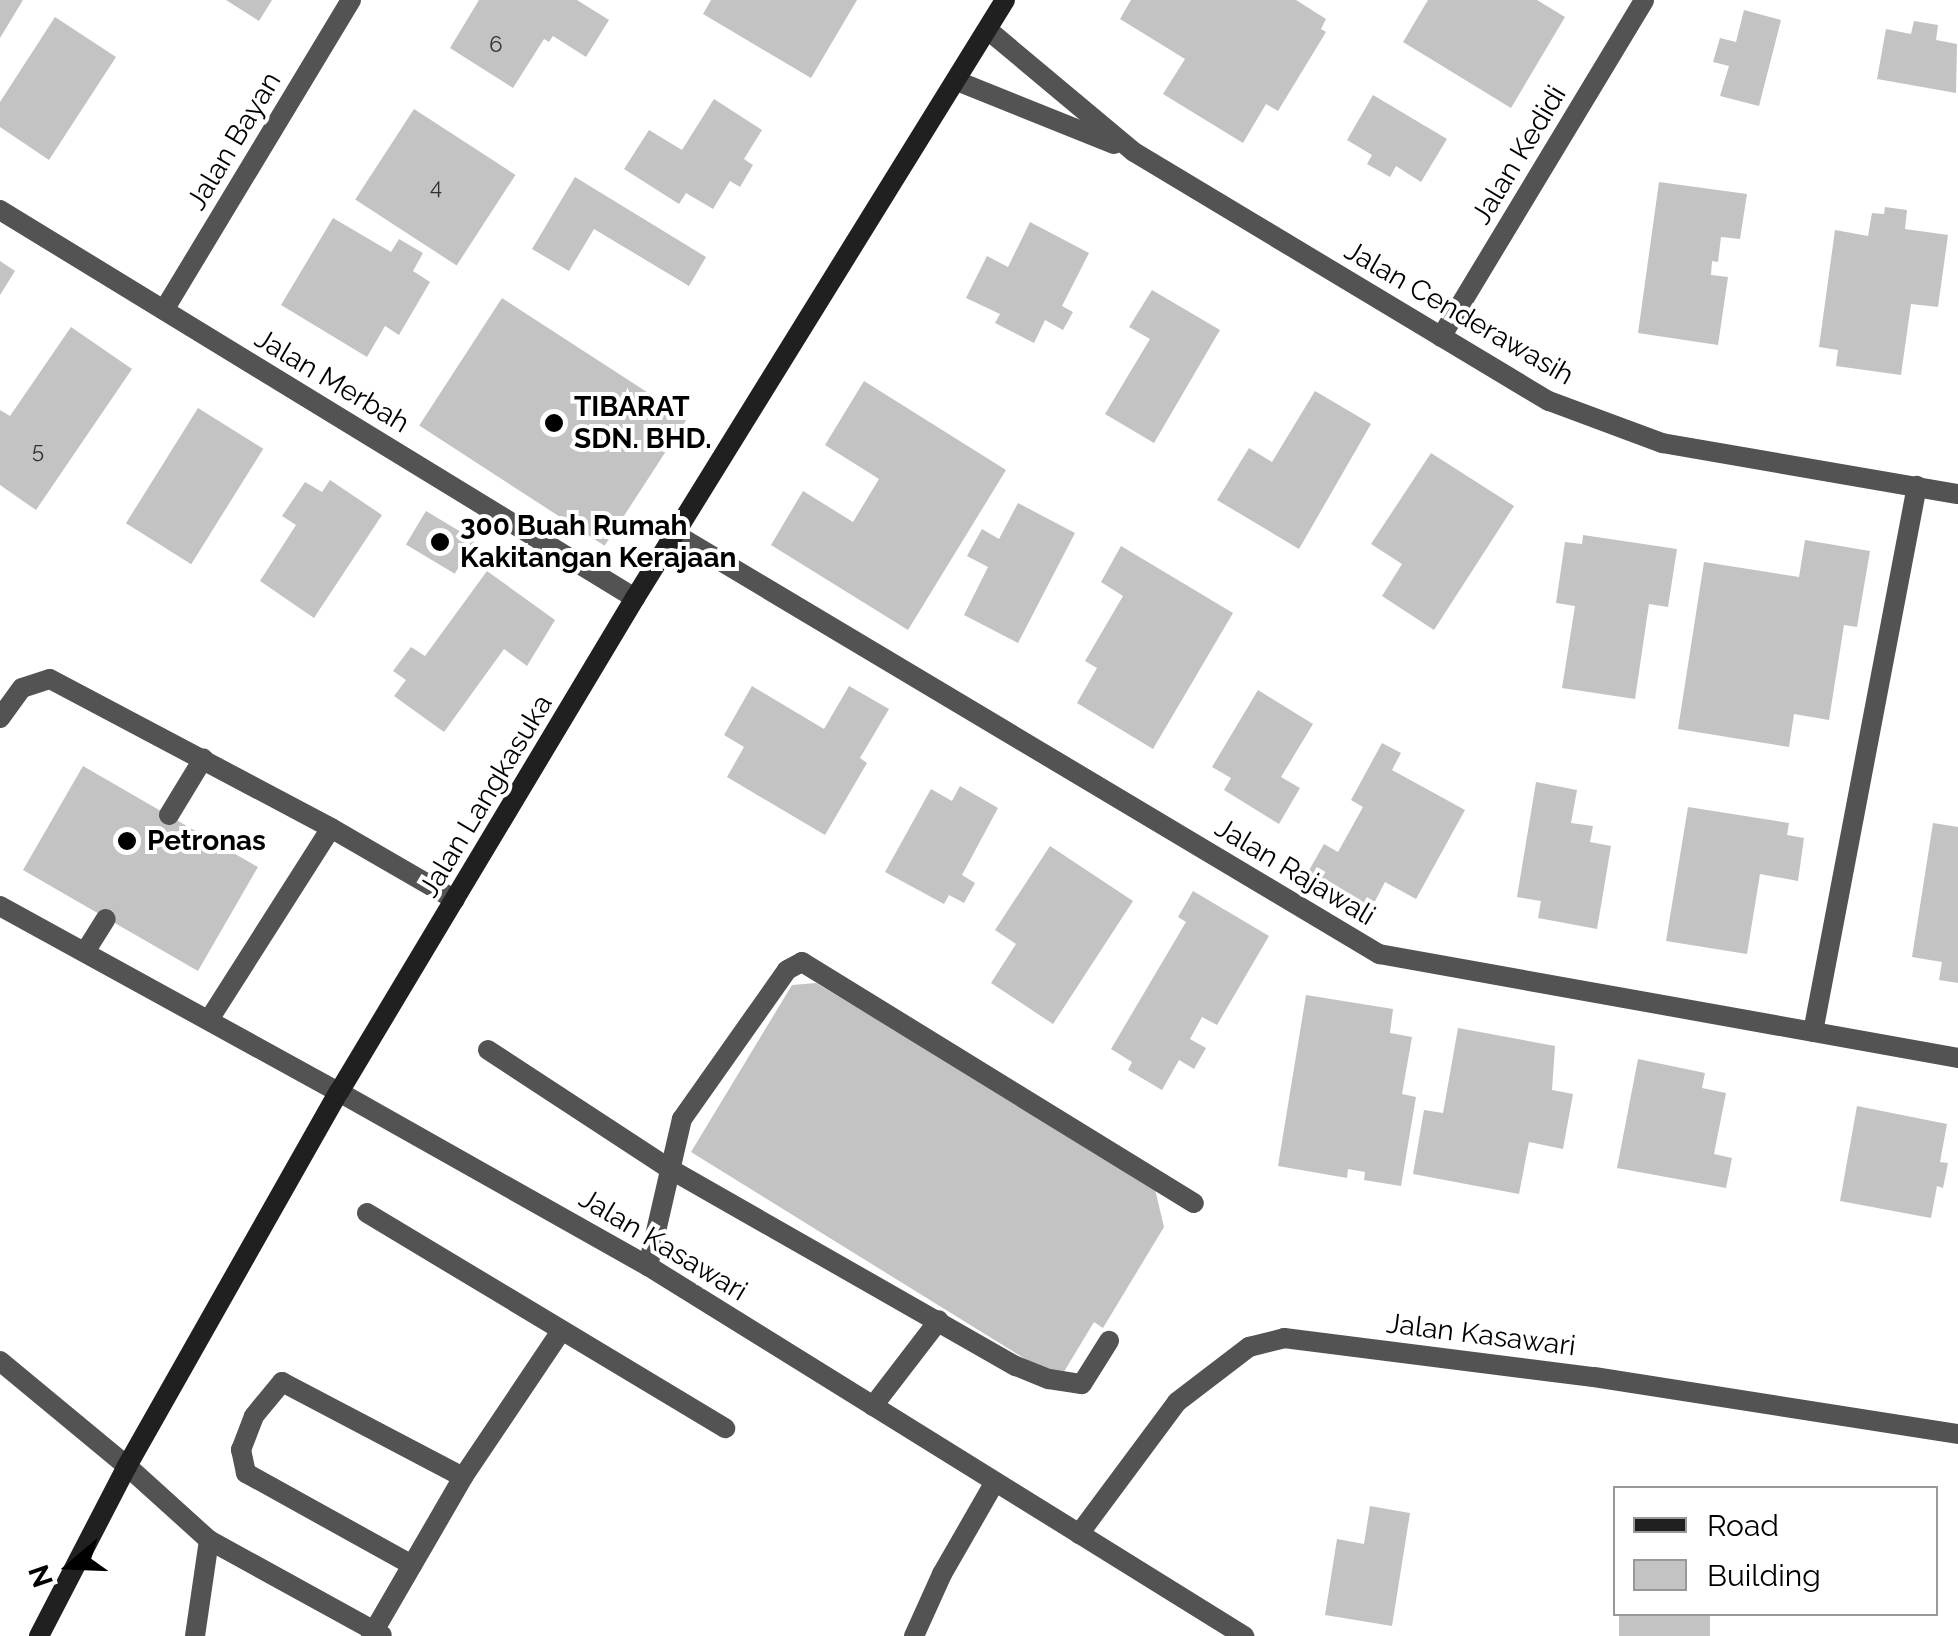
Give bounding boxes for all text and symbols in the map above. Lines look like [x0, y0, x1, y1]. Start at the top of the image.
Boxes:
house number: 6 [489, 32, 503, 58]
street label: Jalan Bayan [180, 66, 288, 216]
street label: Jalan Kedidi [1465, 80, 1573, 230]
house number: 4 [430, 174, 442, 200]
street label: Jalan Cenderawasih [1339, 234, 1579, 392]
street label: Jalan Merbah [249, 322, 415, 440]
place label: TIBARAT SDN. BHD. [574, 390, 712, 456]
marker: TIBARAT SDN. BHD. [543, 412, 565, 434]
house number: 5 [32, 438, 44, 464]
place label: 300 Buah Rumah Kakitangan Kerajaan [460, 509, 736, 575]
marker: 300 Buah Rumah Kakitangan Kerajaan [429, 531, 451, 553]
street label: Jalan Langkasuka [412, 689, 560, 903]
street label: Jalan Rajawali [1209, 811, 1381, 933]
place label: Petronas [147, 824, 266, 858]
marker: Petronas [116, 830, 138, 852]
street label: Jalan Kasawari [573, 1182, 753, 1308]
street label: Jalan Kasawari [1385, 1307, 1577, 1363]
legend [1613, 1486, 1938, 1616]
text: Road [1707, 1508, 1779, 1543]
north arrow [20, 1516, 120, 1616]
text: Building [1707, 1558, 1821, 1593]
text: N [22, 1560, 60, 1591]

